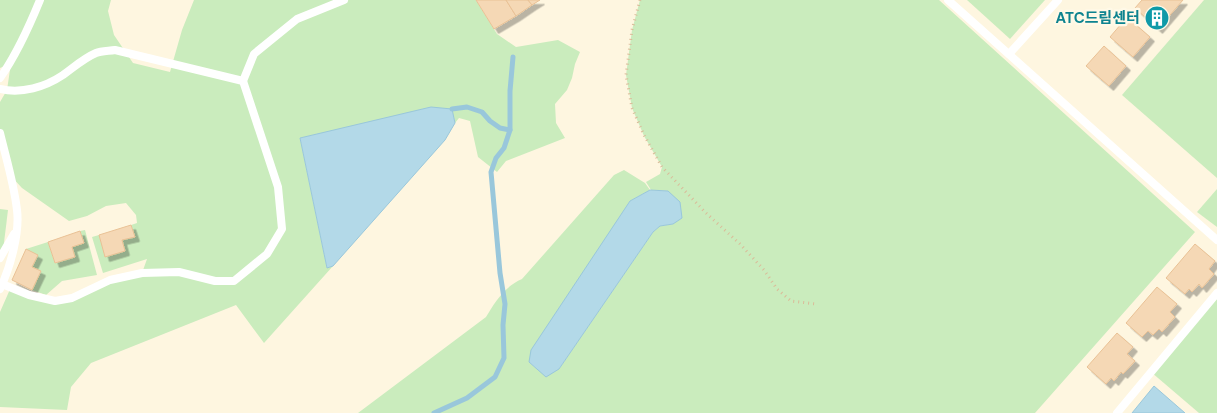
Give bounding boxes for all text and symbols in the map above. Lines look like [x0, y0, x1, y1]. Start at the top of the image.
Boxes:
building icon: ATC드림센터 [1144, 5, 1170, 31]
place label: ATC드림센터 [1056, 8, 1140, 28]

